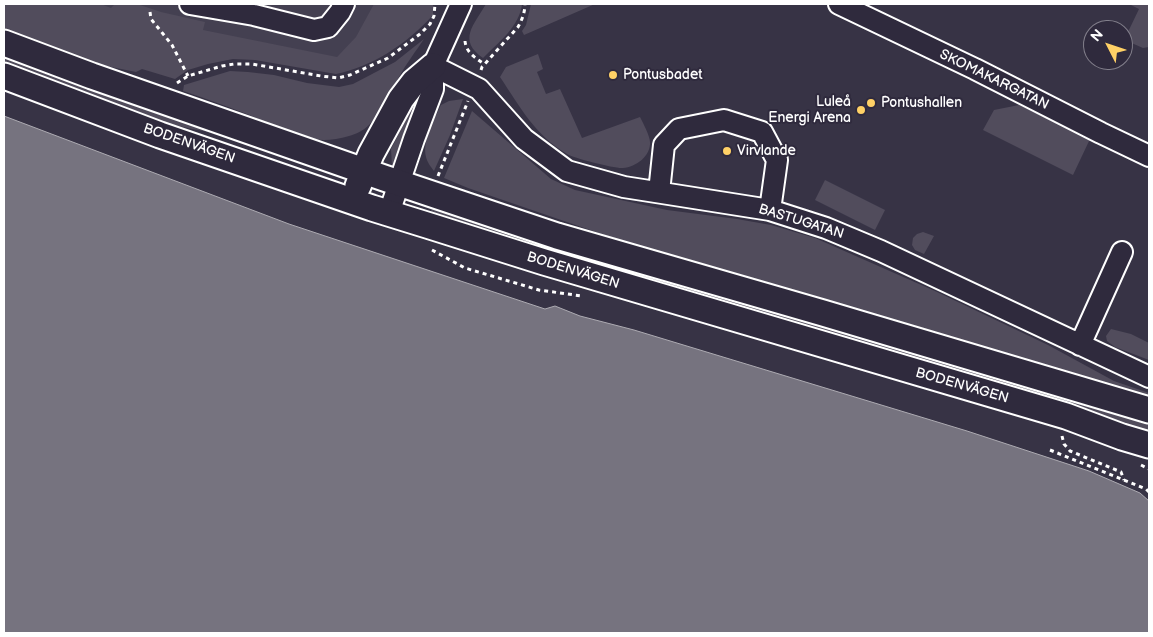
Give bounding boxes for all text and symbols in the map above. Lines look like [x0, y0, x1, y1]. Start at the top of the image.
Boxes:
north arrow [1083, 20, 1133, 70]
text: N [1087, 26, 1107, 45]
street label: SKOMAKARGATAN [937, 46, 1051, 114]
place label: Pontusbadet [623, 67, 702, 83]
marker: Pontusbadet [607, 69, 619, 81]
place label: Luleå Energi Arena [768, 94, 851, 126]
place label: Pontushallen [881, 95, 962, 111]
marker: Pontushallen [865, 97, 877, 109]
marker: Luleå Energi Arena [855, 104, 867, 116]
street label: BODENVÄGEN [141, 120, 237, 168]
place label: Virvlande [737, 143, 796, 159]
marker: Virvlande [721, 145, 733, 157]
street label: BASTUGATAN [756, 201, 846, 243]
street label: BODENVÄGEN [525, 249, 621, 293]
street label: BODENVÄGEN [914, 365, 1010, 407]

